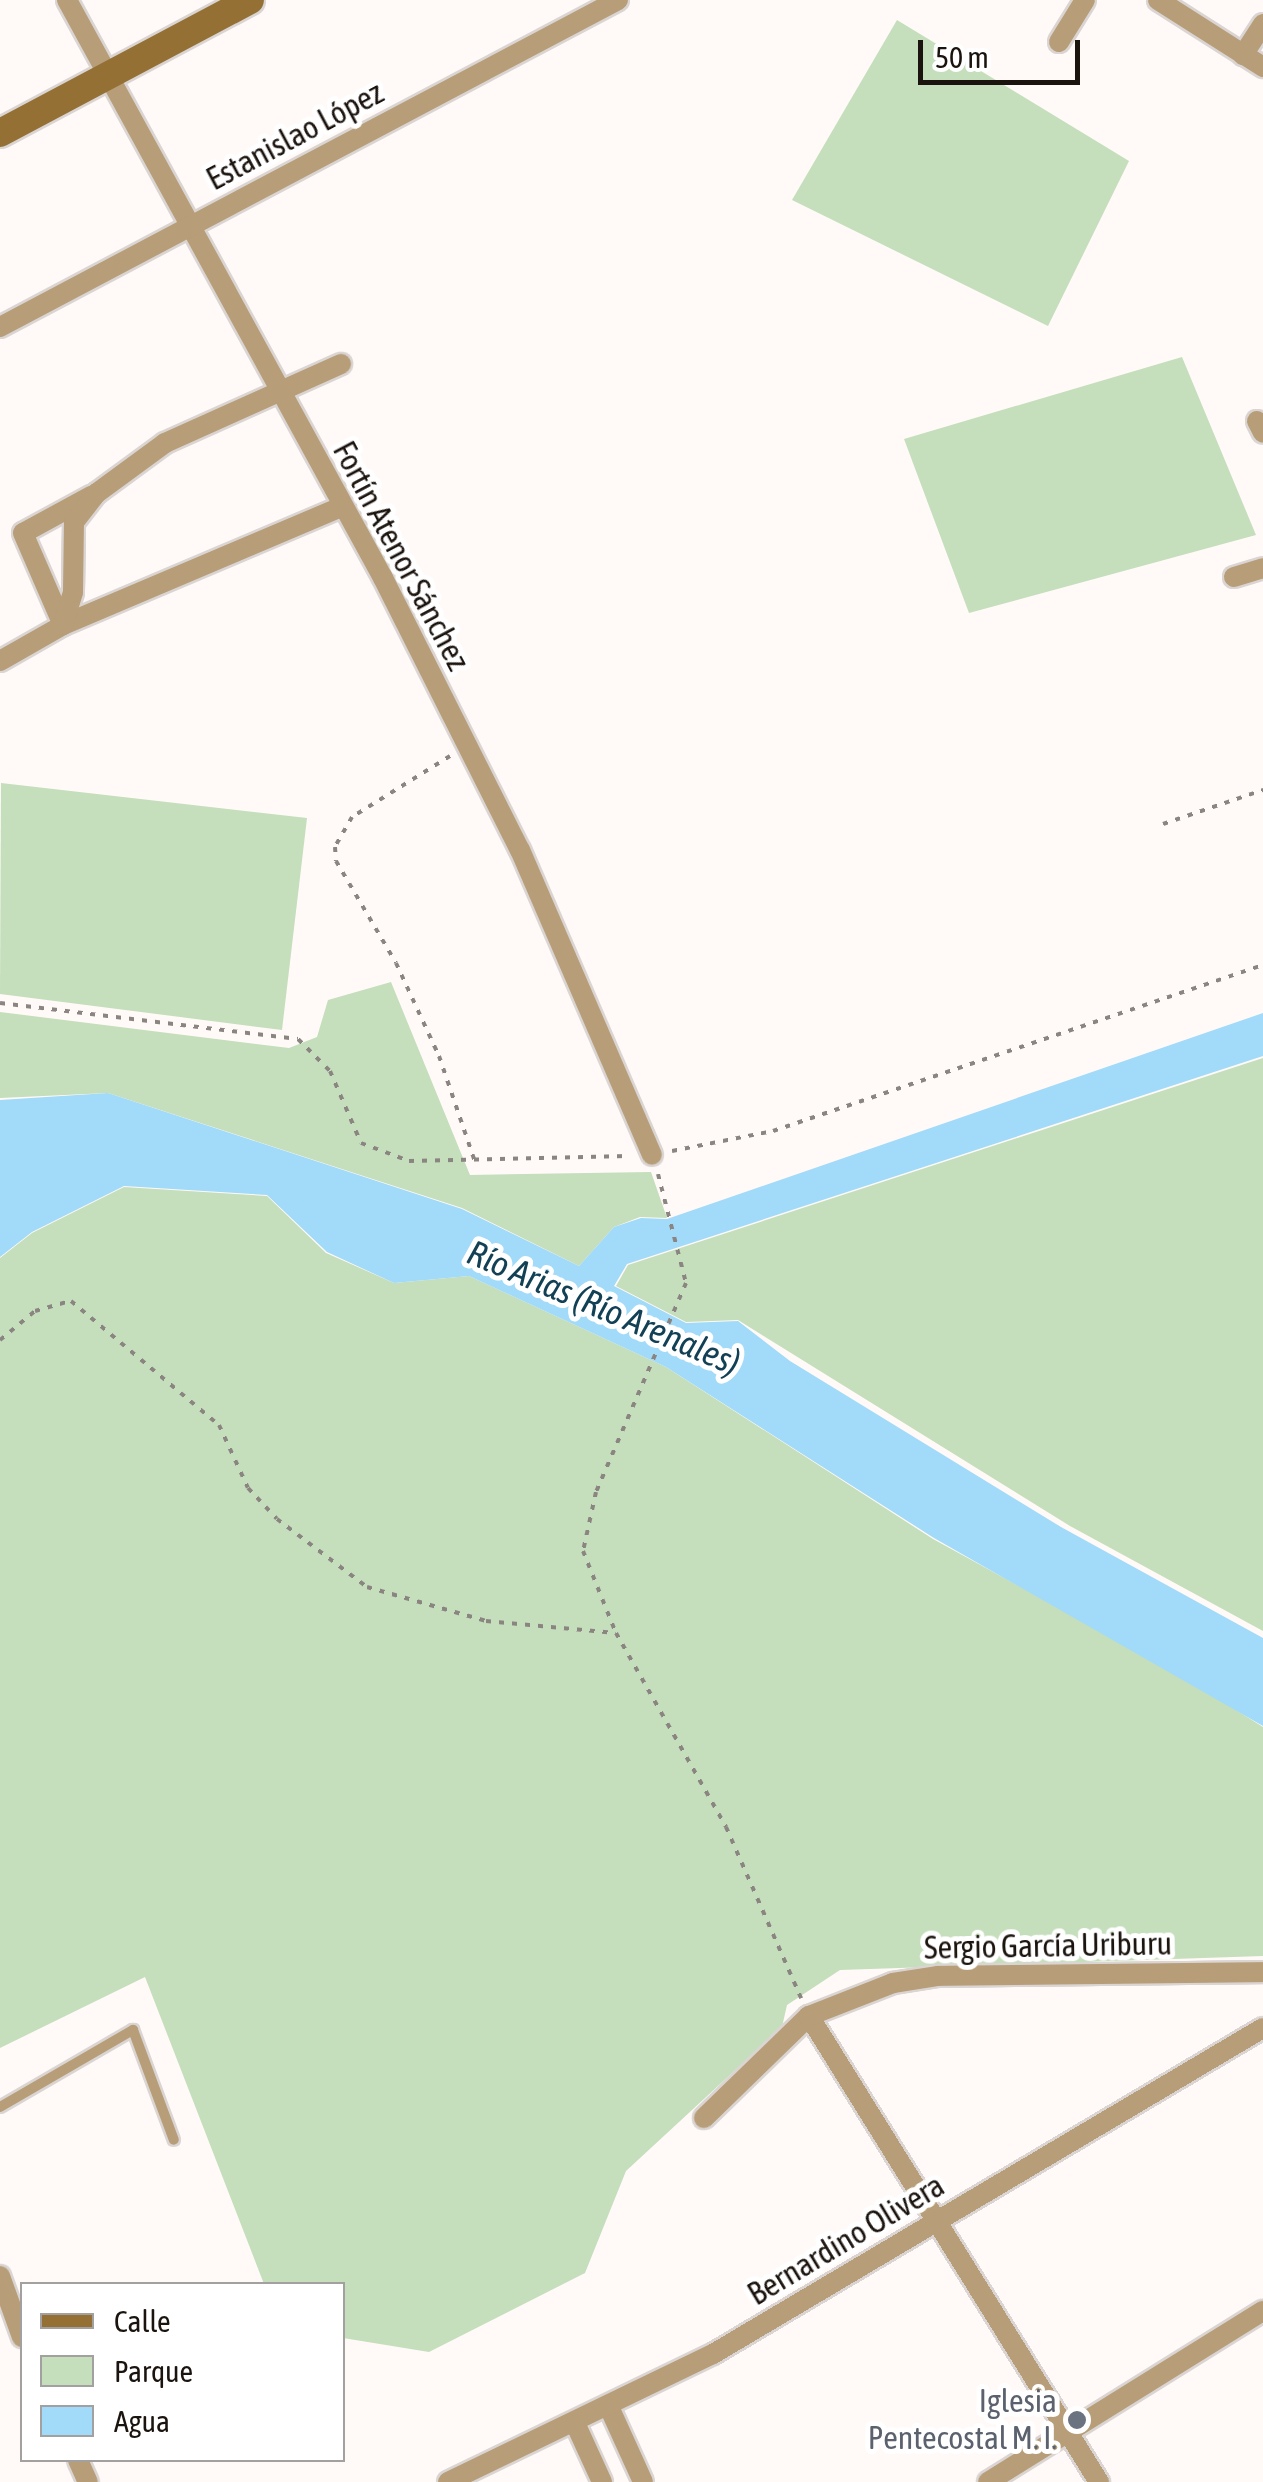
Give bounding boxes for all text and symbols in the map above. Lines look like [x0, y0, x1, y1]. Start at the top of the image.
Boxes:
scale bar [923, 20, 1086, 82]
text: 50 m [935, 40, 989, 74]
street label: Estanislao López [200, 73, 390, 199]
street label: Fortín Atenor Sánchez [325, 435, 477, 677]
water label: Río Arias (Río Arenales) [461, 1231, 747, 1383]
street label: Sergio García Uriburu [924, 1925, 1172, 1967]
street label: Bernardino Olivera [741, 2166, 951, 2314]
legend [20, 2282, 345, 2462]
text: Calle [114, 2304, 171, 2338]
text: Parque [114, 2354, 193, 2388]
place label: Iglesia Pentecostal M. I. [868, 2383, 1057, 2458]
text: Agua [114, 2404, 170, 2438]
marker: Iglesia Pentecostal M. I. [1066, 2409, 1088, 2431]

